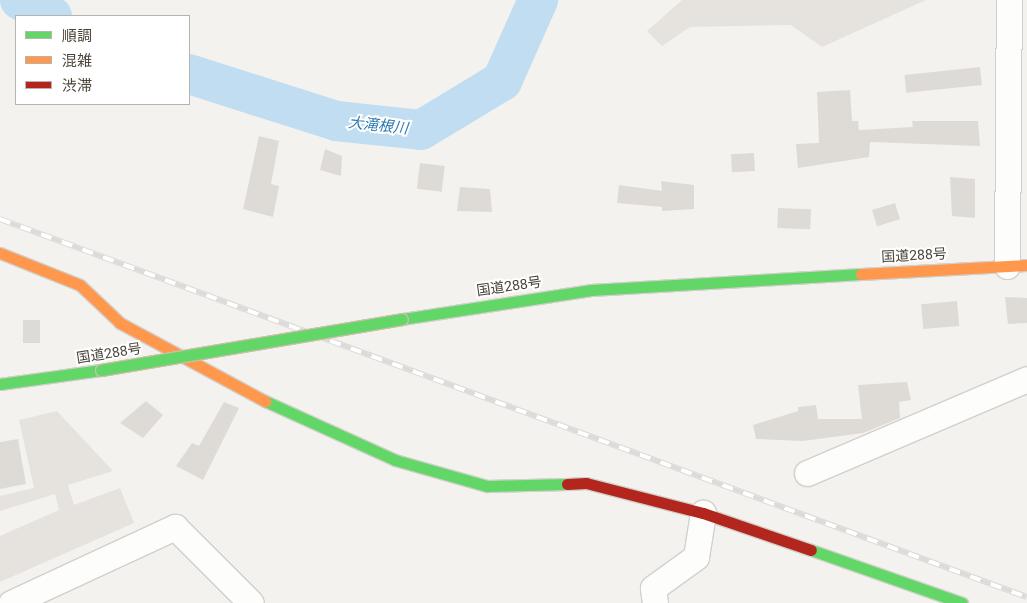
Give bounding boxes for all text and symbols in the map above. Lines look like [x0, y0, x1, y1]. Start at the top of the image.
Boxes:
legend [15, 15, 190, 105]
text: 順調 [62, 27, 92, 45]
text: 混雑 [62, 52, 92, 70]
text: 渋滞 [62, 77, 92, 95]
water label: 大滝根川 [347, 114, 409, 138]
street label: 国道288号 [881, 245, 947, 265]
street label: 国道288号 [475, 273, 543, 299]
street label: 国道288号 [75, 340, 143, 366]

